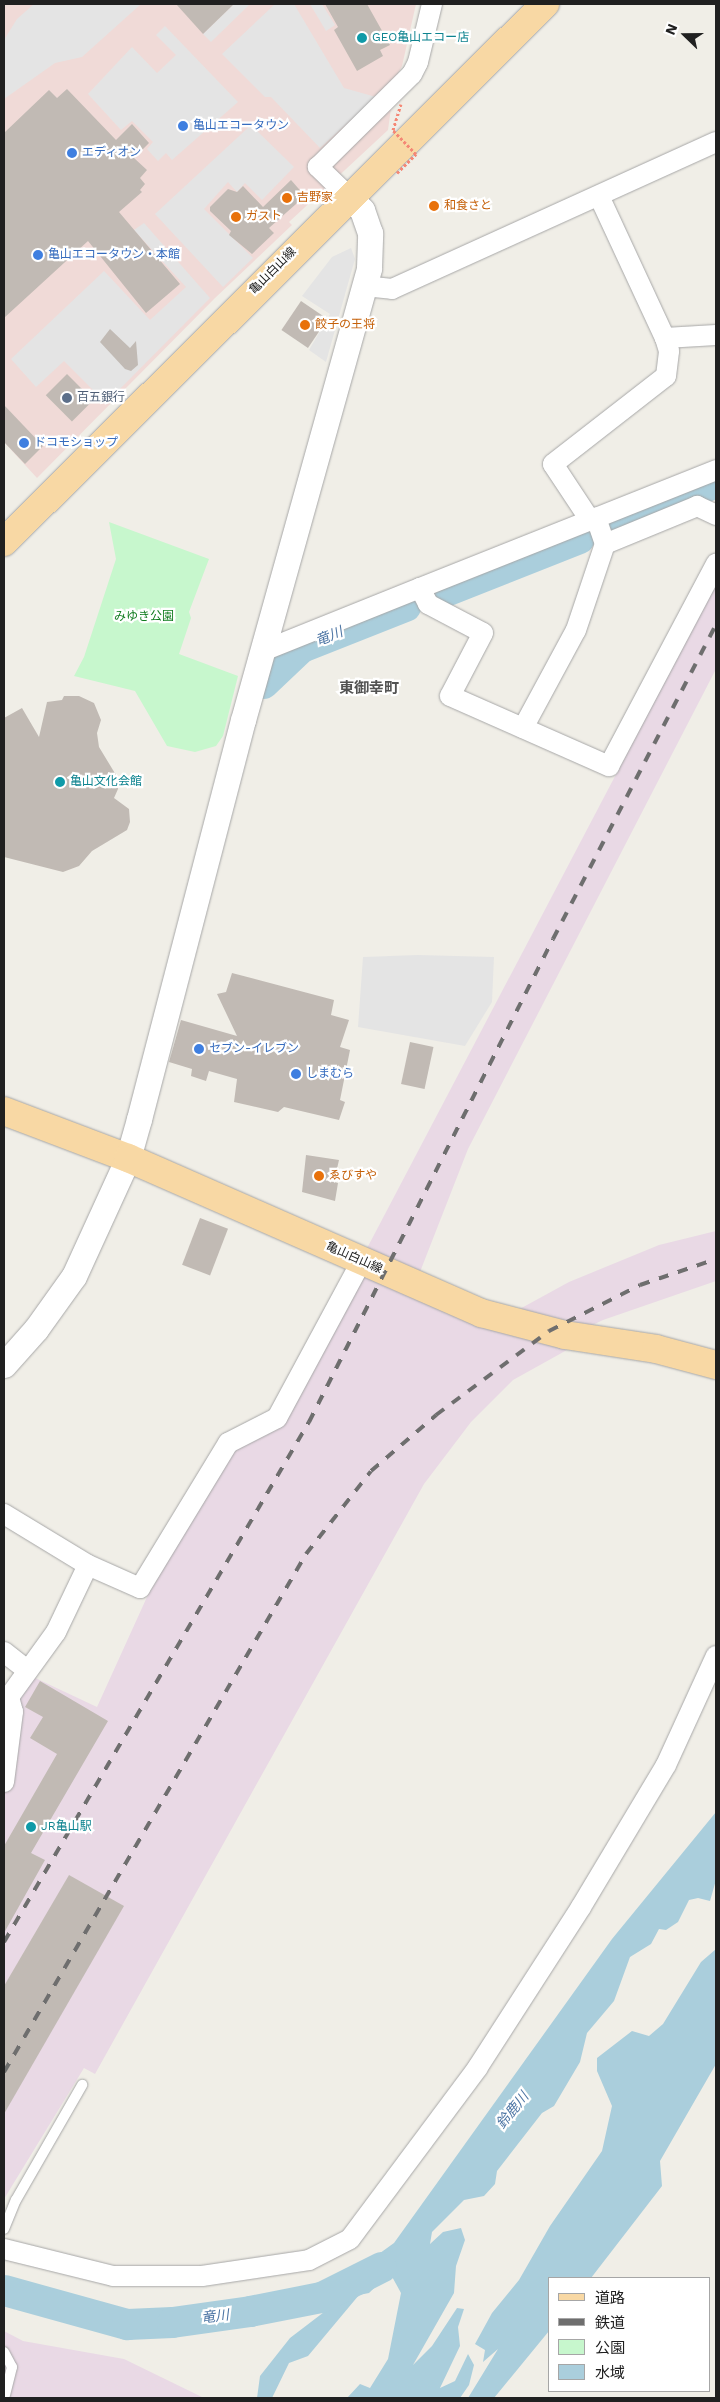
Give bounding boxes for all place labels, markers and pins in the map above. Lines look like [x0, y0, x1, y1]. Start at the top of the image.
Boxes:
place label: GEO亀山エコー店 [372, 31, 469, 45]
marker: GEO亀山エコー店 [356, 32, 368, 44]
place label: 亀山エコータウン [193, 119, 289, 133]
marker: 亀山エコータウン [177, 120, 189, 132]
place label: エディオン [82, 146, 142, 160]
marker: エディオン [66, 147, 78, 159]
place label: 吉野家 [297, 191, 333, 205]
marker: 吉野家 [281, 192, 293, 204]
place label: 和食さと [444, 199, 492, 213]
marker: 和食さと [428, 200, 440, 212]
place label: ガスト [246, 210, 282, 224]
marker: ガスト [230, 211, 242, 223]
place label: 亀山エコータウン・本館 [48, 248, 180, 262]
marker: 亀山エコータウン・本館 [32, 249, 44, 261]
place label: 餃子の王将 [315, 318, 375, 332]
marker: 餃子の王将 [299, 319, 311, 331]
place label: 百五銀行 [77, 391, 125, 405]
marker: 百五銀行 [61, 392, 73, 404]
place label: ドコモショップ [34, 436, 118, 450]
marker: ドコモショップ [18, 437, 30, 449]
place label: 亀山文化会館 [70, 775, 142, 789]
marker: 亀山文化会館 [54, 776, 66, 788]
place label: セブン-イレブン [209, 1042, 299, 1056]
marker: セブン-イレブン [193, 1043, 205, 1055]
place label: しまむら [306, 1067, 354, 1081]
marker: しまむら [290, 1068, 302, 1080]
place label: ゑびすや [329, 1169, 377, 1183]
marker: ゑびすや [313, 1170, 325, 1182]
place label: JR亀山駅 [41, 1820, 92, 1834]
marker: JR亀山駅 [25, 1821, 37, 1833]

